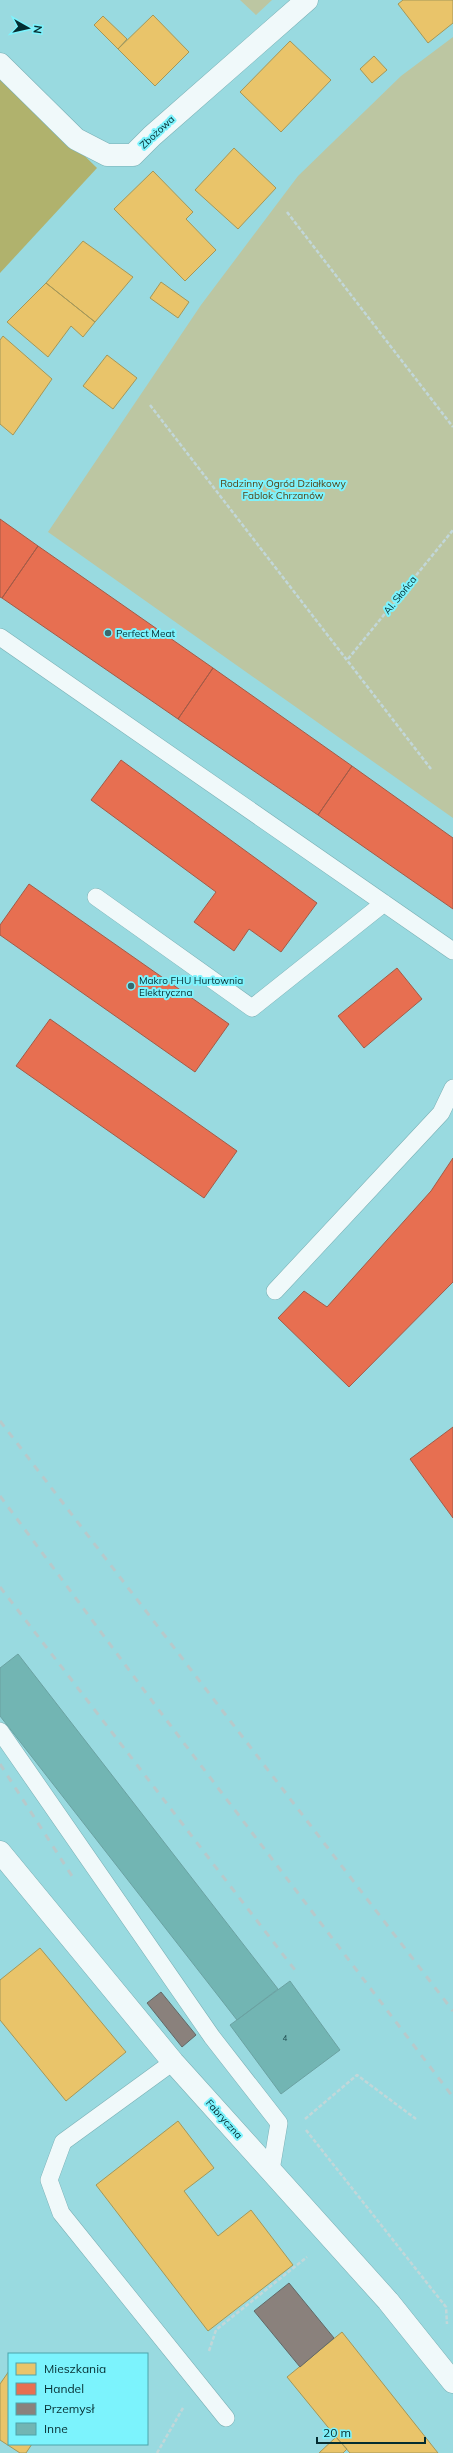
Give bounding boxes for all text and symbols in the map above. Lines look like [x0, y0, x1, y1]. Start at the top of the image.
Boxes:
north arrow [8, 8, 48, 48]
text: N [30, 24, 45, 34]
street label: Zbożowa [137, 113, 177, 151]
park label: Rodzinny Ogród Działkowy Fablok Chrzanów [220, 477, 346, 502]
street label: Al. Słońca [381, 573, 419, 617]
place label: Perfect Meat [116, 627, 175, 640]
marker: Perfect Meat [103, 628, 113, 638]
place label: Makro FHU Hurtownia Elektryczna [139, 974, 243, 999]
marker: Makro FHU Hurtownia Elektryczna [126, 981, 136, 991]
house number: 4 [283, 2033, 288, 2043]
street label: Fabryczna [203, 2097, 245, 2141]
legend [8, 2353, 148, 2445]
text: Mieszkania [44, 2361, 106, 2376]
text: Handel [44, 2381, 84, 2396]
text: Przemysł [44, 2401, 95, 2416]
scale bar [317, 2419, 425, 2445]
text: Inne [44, 2421, 68, 2436]
text: 20 m [323, 2425, 351, 2440]

